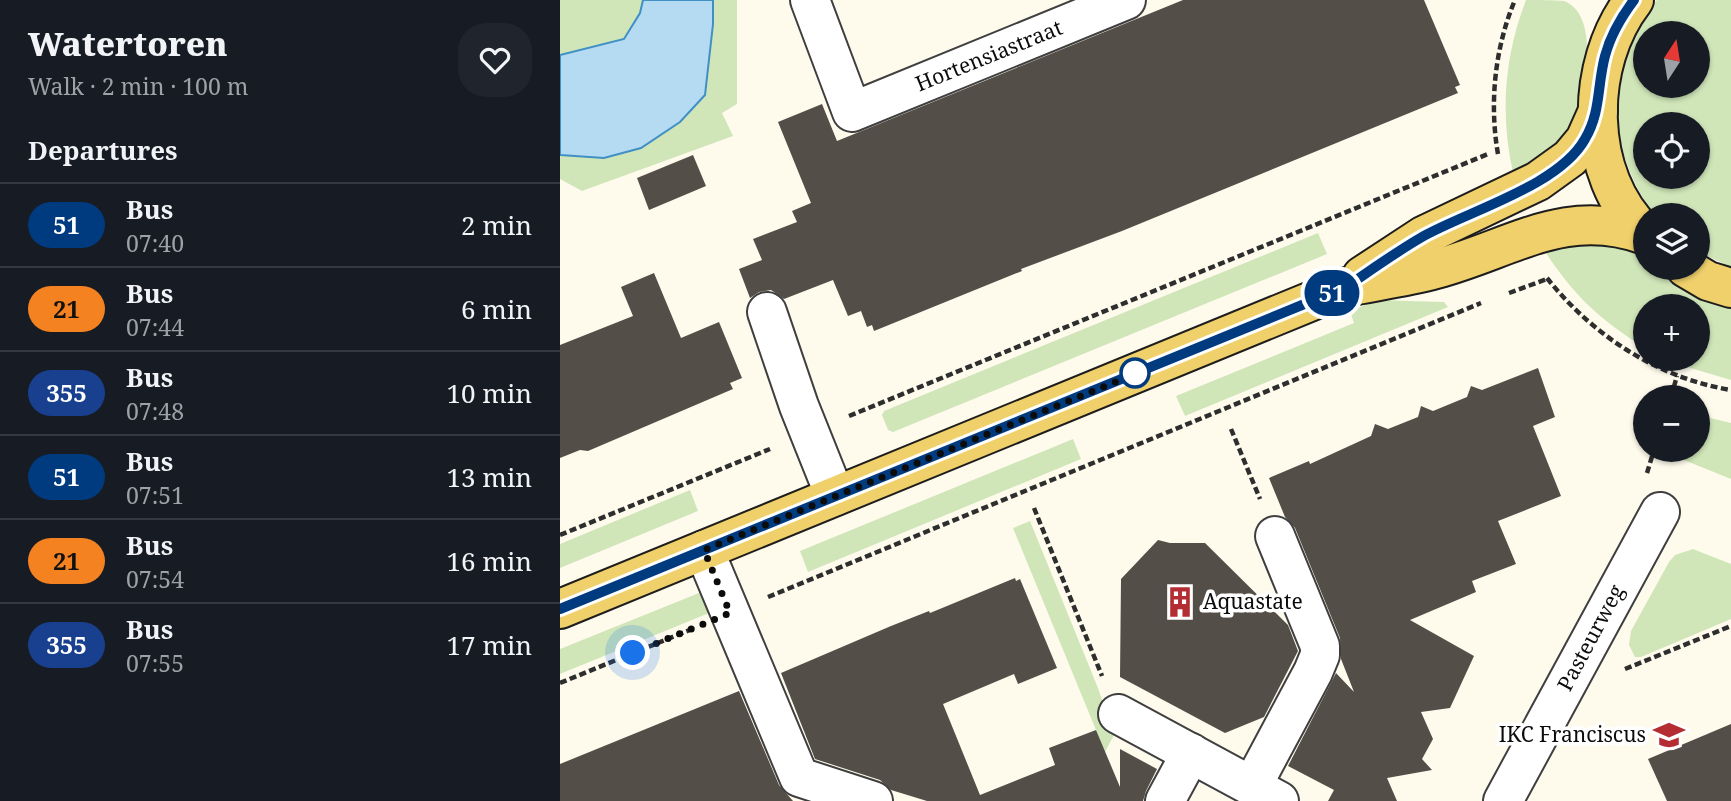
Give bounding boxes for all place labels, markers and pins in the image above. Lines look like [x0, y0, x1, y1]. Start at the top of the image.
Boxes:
unlabelled marker [1120, 358, 1150, 388]
building icon: Aquastate [1163, 585, 1197, 619]
place label: Aquastate [1203, 587, 1303, 615]
school or university icon: IKC Franciscus [1652, 718, 1686, 752]
place label: IKC Franciscus [1499, 720, 1646, 748]

